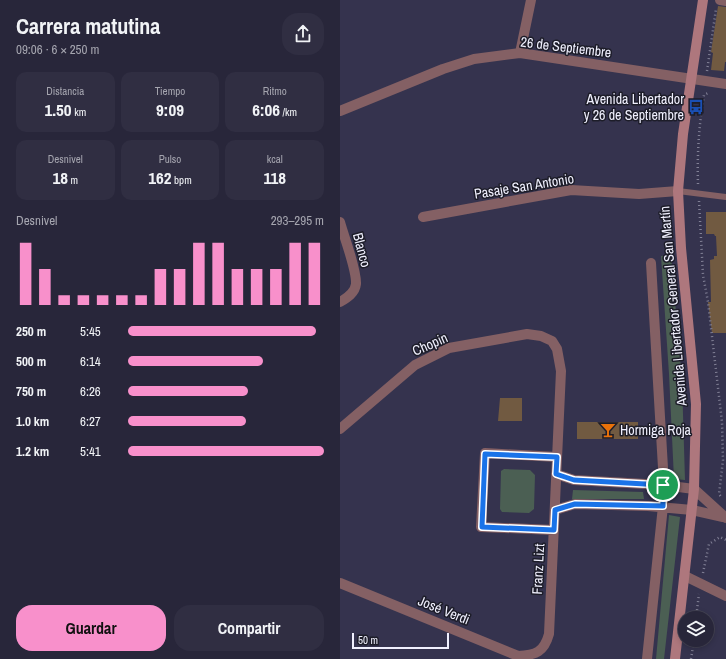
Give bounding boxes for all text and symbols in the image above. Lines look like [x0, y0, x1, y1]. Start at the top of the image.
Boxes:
text: Carrera matutina [16, 11, 160, 41]
button: share [282, 13, 324, 55]
street label: 26 de Septiembre [520, 33, 612, 61]
text: 09:06 · 6 × 250 m [16, 41, 99, 58]
text: Distancia [46, 84, 84, 98]
text: Tiempo [155, 84, 185, 98]
text: Ritmo [263, 84, 287, 98]
place label: Avenida Libertador y 26 de Septiembre [584, 90, 684, 124]
text: 1.50 [44, 98, 72, 121]
text: 9:09 [156, 98, 184, 121]
text: 6:06 [252, 98, 280, 121]
bus stop icon: Avenida Libertador y 26 de Septiembre [687, 98, 705, 116]
text: km [72, 105, 86, 119]
text: /km [280, 105, 297, 119]
text: Desnivel [48, 152, 83, 166]
text: Pulso [159, 152, 181, 166]
text: kcal [267, 152, 283, 166]
text: 18 [53, 166, 68, 189]
text: 162 [148, 166, 172, 189]
text: 118 [263, 166, 286, 189]
street label: Pasaje San Antonio [473, 169, 575, 203]
text: m [68, 173, 78, 187]
text: bpm [172, 173, 192, 187]
street label: Avenida Libertador General San Martín [655, 205, 691, 408]
text: Desnivel [16, 212, 57, 229]
text: 293–295 m [271, 212, 324, 229]
street label: Blanco [349, 231, 375, 269]
text: 250 m [16, 323, 46, 340]
text: 5:45 [80, 323, 101, 340]
street label: Chopin [409, 328, 451, 360]
text: 500 m [16, 353, 46, 370]
text: 6:14 [80, 353, 101, 370]
text: 750 m [16, 383, 46, 400]
text: 6:26 [80, 383, 101, 400]
text: 1.0 km [16, 413, 49, 430]
text: 6:27 [80, 413, 101, 430]
bar icon: Hormiga Roja [599, 421, 617, 439]
place label: Hormiga Roja [620, 421, 691, 439]
text: 1.2 km [16, 443, 49, 460]
text: 5:41 [80, 443, 101, 460]
pin [646, 468, 680, 502]
icon: arrive [652, 474, 674, 496]
street label: Franz Lizt [528, 543, 548, 595]
street label: José Verdi [415, 591, 473, 629]
button: Guardar [16, 605, 166, 651]
button: Compartir [174, 605, 324, 651]
map controls [678, 611, 714, 647]
button: layers [678, 611, 714, 647]
scale bar [352, 631, 449, 650]
text: 50 m [358, 633, 378, 647]

